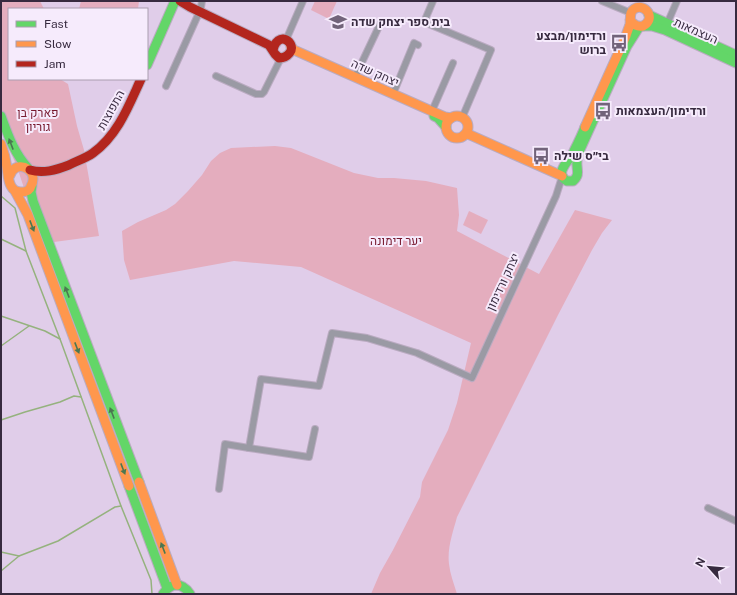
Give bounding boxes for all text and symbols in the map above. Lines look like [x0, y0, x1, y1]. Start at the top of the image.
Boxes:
legend [8, 8, 148, 80]
school or university icon: בית ספר יצחק שדה [328, 12, 348, 32]
place label: בית ספר יצחק שדה [351, 15, 451, 29]
street label: העצמאות [672, 15, 720, 47]
text: Fast [44, 17, 69, 31]
place label: ורדימון/מבצע ברוש [536, 29, 606, 57]
bus stop icon: ורדימון/מבצע ברוש [609, 33, 629, 53]
text: Slow [44, 37, 72, 51]
street label: יצחק שדה [349, 56, 401, 90]
text: Jam [44, 57, 66, 71]
street label: התפוצות [94, 88, 128, 132]
bus stop icon: ורדימון/העצמאות [593, 101, 613, 121]
place label: ורדימון/העצמאות [616, 104, 706, 118]
park label: פארק בן גוריון [17, 106, 59, 134]
one-way arrow [8, 137, 14, 149]
bus stop icon: בי״ס שילה [531, 146, 551, 166]
place label: בי״ס שילה [554, 149, 609, 163]
one-way arrow [29, 220, 35, 232]
park label: יער דימונה [370, 234, 422, 248]
street label: יצחק ורדימון [484, 251, 522, 313]
one-way arrow [63, 285, 69, 297]
one-way arrow [75, 342, 81, 354]
one-way arrow [109, 407, 115, 419]
one-way arrow [120, 464, 126, 476]
one-way arrow [160, 542, 166, 554]
north arrow [689, 547, 729, 587]
text: N [693, 556, 707, 569]

